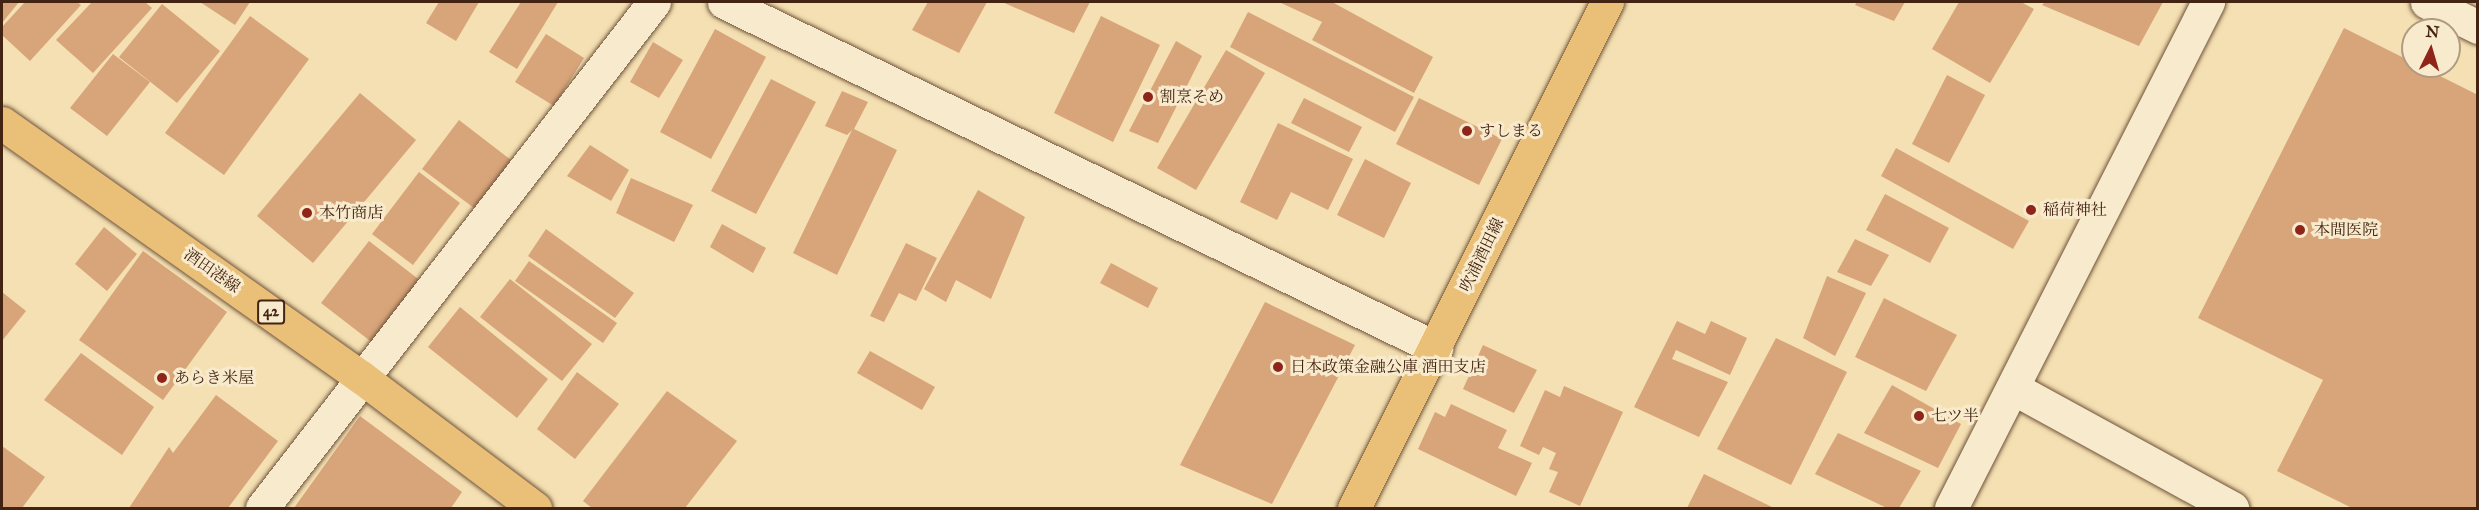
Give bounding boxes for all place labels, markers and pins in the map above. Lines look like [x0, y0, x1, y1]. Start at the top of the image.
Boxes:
place label: 割烹そめ [1160, 87, 1224, 107]
marker: 割烹そめ [1141, 90, 1155, 104]
place label: すしまる [1479, 121, 1543, 141]
marker: すしまる [1460, 124, 1474, 138]
place label: 稲荷神社 [2043, 200, 2107, 220]
place label: 本竹商店 [319, 203, 383, 223]
marker: 稲荷神社 [2024, 203, 2038, 217]
marker: 本竹商店 [300, 206, 314, 220]
place label: 本間医院 [2314, 220, 2378, 240]
marker: 本間医院 [2291, 221, 2309, 239]
place label: 日本政策金融公庫 酒田支店 [1290, 357, 1485, 377]
marker: 日本政策金融公庫 酒田支店 [1271, 360, 1285, 374]
place label: あらき米屋 [174, 368, 254, 388]
marker: あらき米屋 [155, 371, 169, 385]
place label: 七ツ半 [1931, 406, 1979, 426]
marker: 七ツ半 [1912, 409, 1926, 423]

